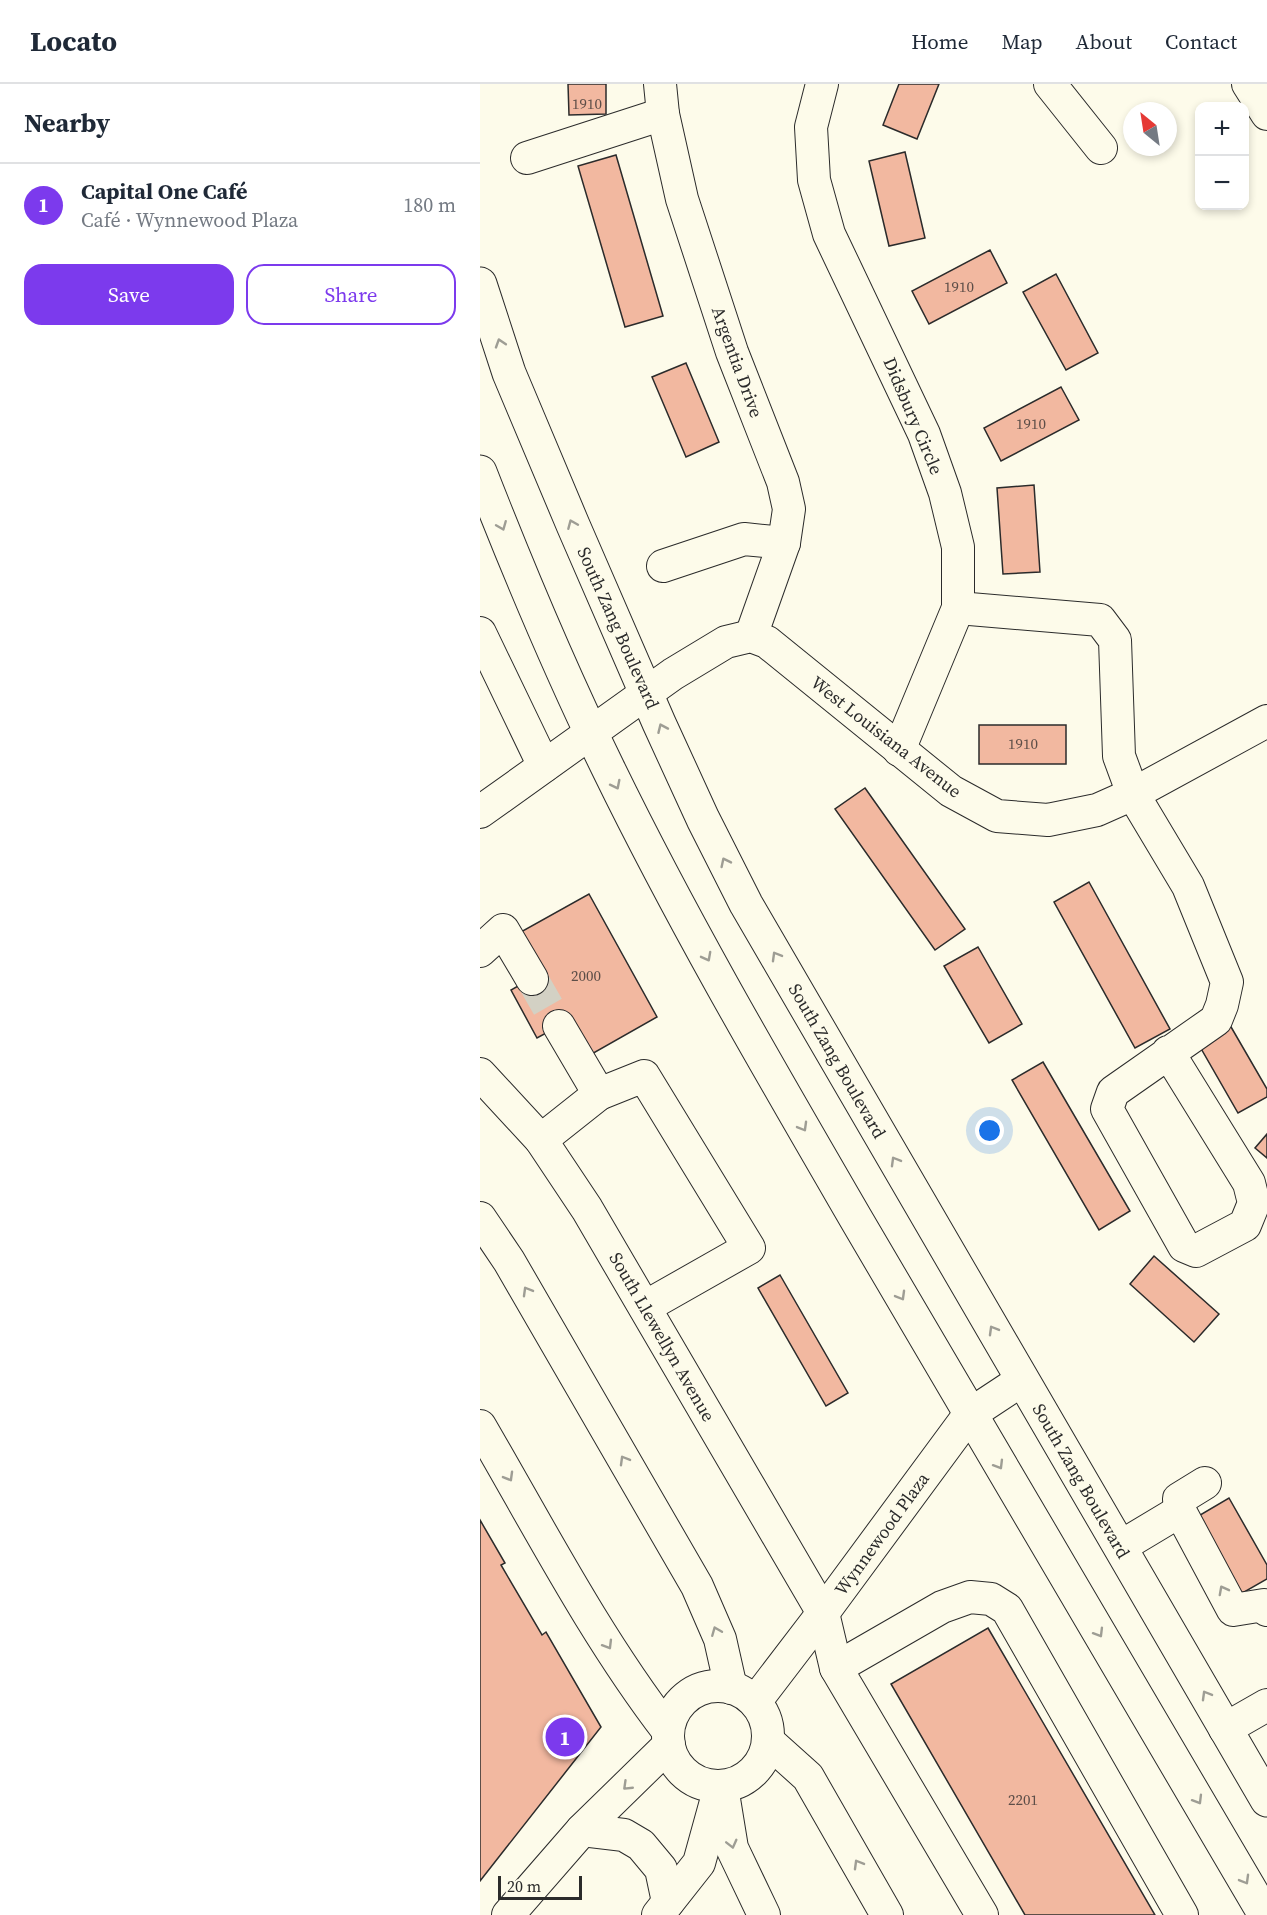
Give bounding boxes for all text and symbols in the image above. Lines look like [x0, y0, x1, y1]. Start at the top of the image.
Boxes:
text: Locato [30, 22, 117, 60]
text: Home [911, 27, 969, 56]
text: Map [1002, 27, 1043, 56]
text: About [1076, 27, 1132, 56]
text: Contact [1165, 27, 1237, 56]
house number: 1910 [572, 93, 602, 114]
north arrow [1123, 102, 1177, 156]
map controls [1195, 102, 1249, 210]
button: + [1195, 102, 1249, 156]
text: Nearby [24, 105, 110, 141]
button: − [1195, 156, 1249, 210]
text: Capital One Café [81, 176, 247, 206]
text: 1 [38, 191, 49, 219]
text: 180 m [403, 191, 456, 219]
text: Café · Wynnewood Plaza [81, 206, 298, 234]
button: Save [24, 264, 234, 325]
button: Share [246, 264, 456, 325]
house number: 1910 [944, 276, 974, 297]
street label: Argentia Drive [706, 303, 769, 421]
one-way arrow [494, 338, 507, 349]
street label: Didsbury Circle [877, 353, 949, 478]
house number: 1910 [1016, 413, 1046, 434]
one-way arrow [568, 519, 580, 530]
one-way arrow [495, 520, 507, 531]
street label: South Zang Boulevard [571, 543, 665, 713]
street label: West Louisiana Avenue [806, 670, 967, 803]
one-way arrow [657, 723, 669, 734]
house number: 1910 [1008, 733, 1038, 754]
one-way arrow [609, 778, 621, 789]
one-way arrow [720, 857, 732, 868]
one-way arrow [700, 951, 711, 962]
one-way arrow [772, 952, 783, 962]
house number: 2000 [571, 965, 601, 986]
street label: South Zang Boulevard [783, 979, 892, 1143]
your location [975, 1116, 1004, 1145]
one-way arrow [796, 1121, 807, 1131]
one-way arrow [891, 1157, 902, 1167]
street label: South Llewellyn Avenue [604, 1247, 721, 1426]
one-way arrow [522, 1287, 534, 1297]
one-way arrow [893, 1290, 905, 1300]
one-way arrow [989, 1326, 1000, 1336]
street label: South Zang Boulevard [1027, 1399, 1136, 1563]
one-way arrow [620, 1456, 631, 1466]
one-way arrow [992, 1459, 1004, 1469]
street label: Wynnewood Plaza [828, 1466, 935, 1600]
one-way arrow [502, 1470, 514, 1481]
one-way arrow [1219, 1586, 1230, 1597]
one-way arrow [711, 1627, 723, 1638]
one-way arrow [1091, 1627, 1103, 1637]
one-way arrow [600, 1639, 612, 1649]
one-way arrow [1202, 1691, 1213, 1702]
pin: 1 [546, 1714, 584, 1760]
one-way arrow [623, 1779, 633, 1790]
house number: 2201 [1008, 1789, 1038, 1810]
one-way arrow [1191, 1794, 1203, 1804]
one-way arrow [724, 1839, 737, 1849]
one-way arrow [854, 1860, 865, 1870]
scale bar [498, 1873, 582, 1900]
one-way arrow [1238, 1874, 1249, 1884]
text: 20 m [507, 1875, 541, 1897]

